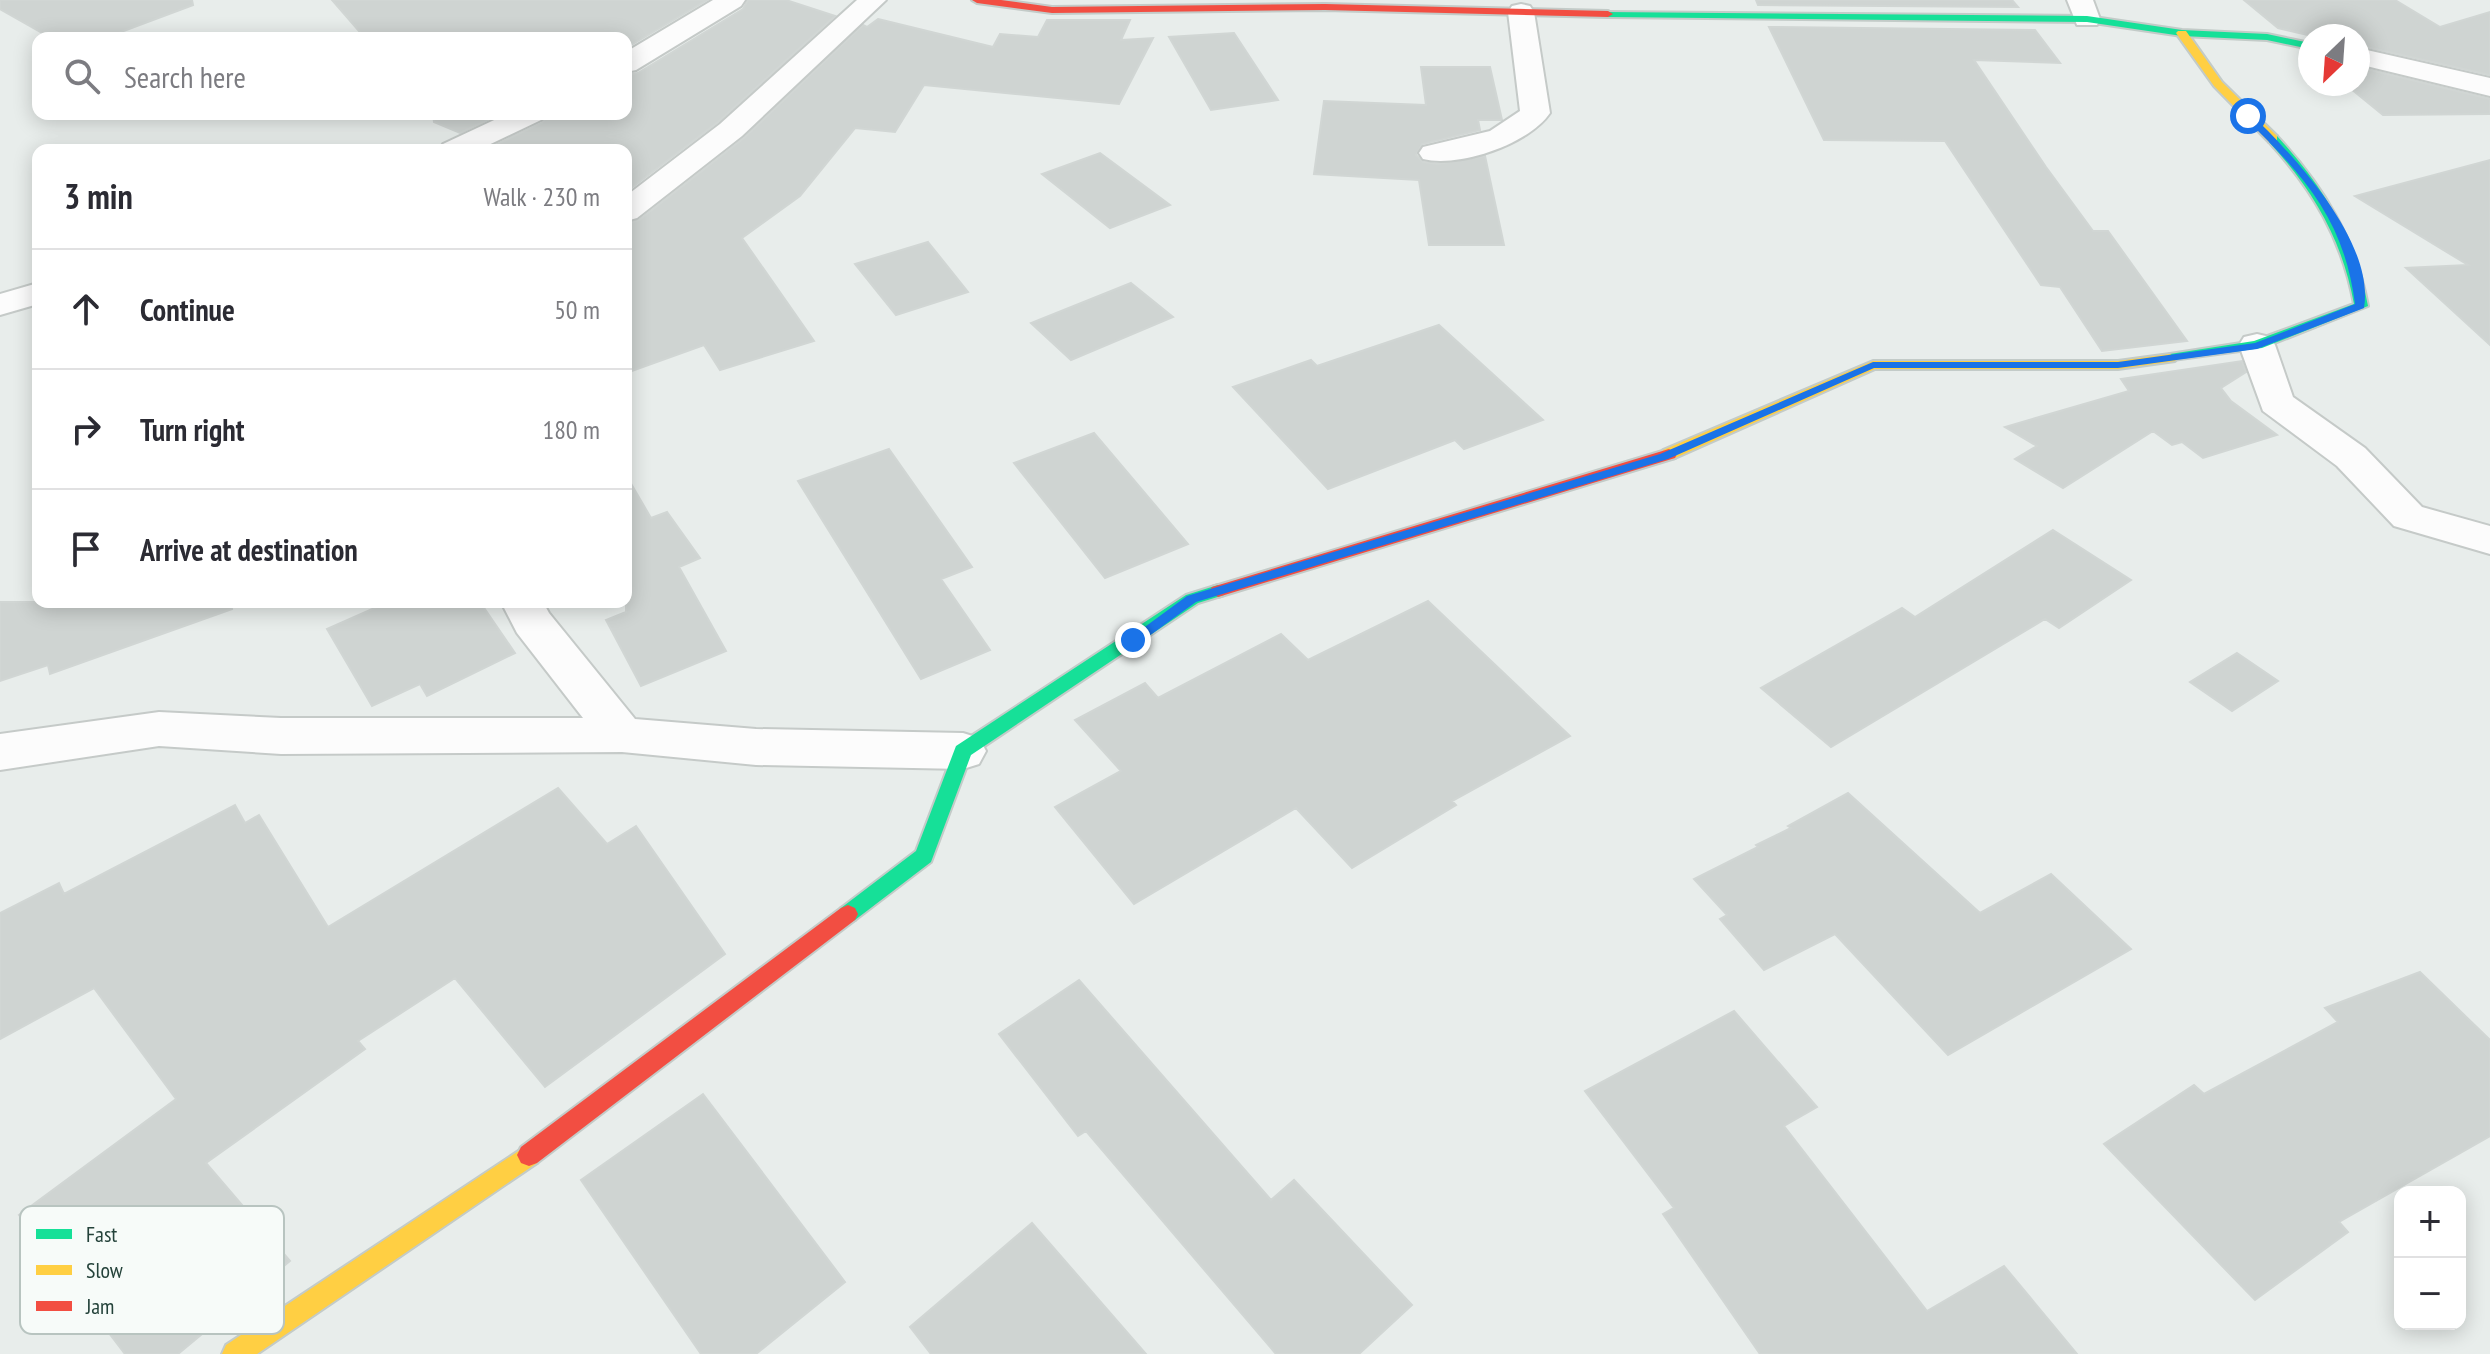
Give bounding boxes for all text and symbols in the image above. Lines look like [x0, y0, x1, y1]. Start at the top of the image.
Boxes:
north arrow [2298, 24, 2370, 96]
search box [32, 32, 632, 120]
icon: search [60, 54, 104, 98]
text: Search here [124, 57, 246, 96]
route start [2230, 98, 2266, 134]
text: 3 min [64, 174, 133, 218]
text: Walk · 230 m [483, 180, 600, 213]
icon: ahead [64, 287, 108, 331]
text: Continue [140, 290, 235, 329]
text: 50 m [554, 293, 600, 326]
icon: right [64, 407, 108, 451]
text: Turn right [140, 410, 244, 449]
text: 180 m [542, 413, 600, 446]
icon: arrive [64, 527, 108, 571]
text: Arrive at destination [140, 530, 358, 569]
route end [1115, 622, 1151, 658]
map controls [2394, 1186, 2466, 1330]
button: + [2394, 1186, 2466, 1258]
legend [20, 1206, 284, 1334]
text: Fast [86, 1220, 117, 1248]
text: Slow [86, 1256, 123, 1284]
button: − [2394, 1258, 2466, 1330]
text: Jam [85, 1292, 114, 1320]

